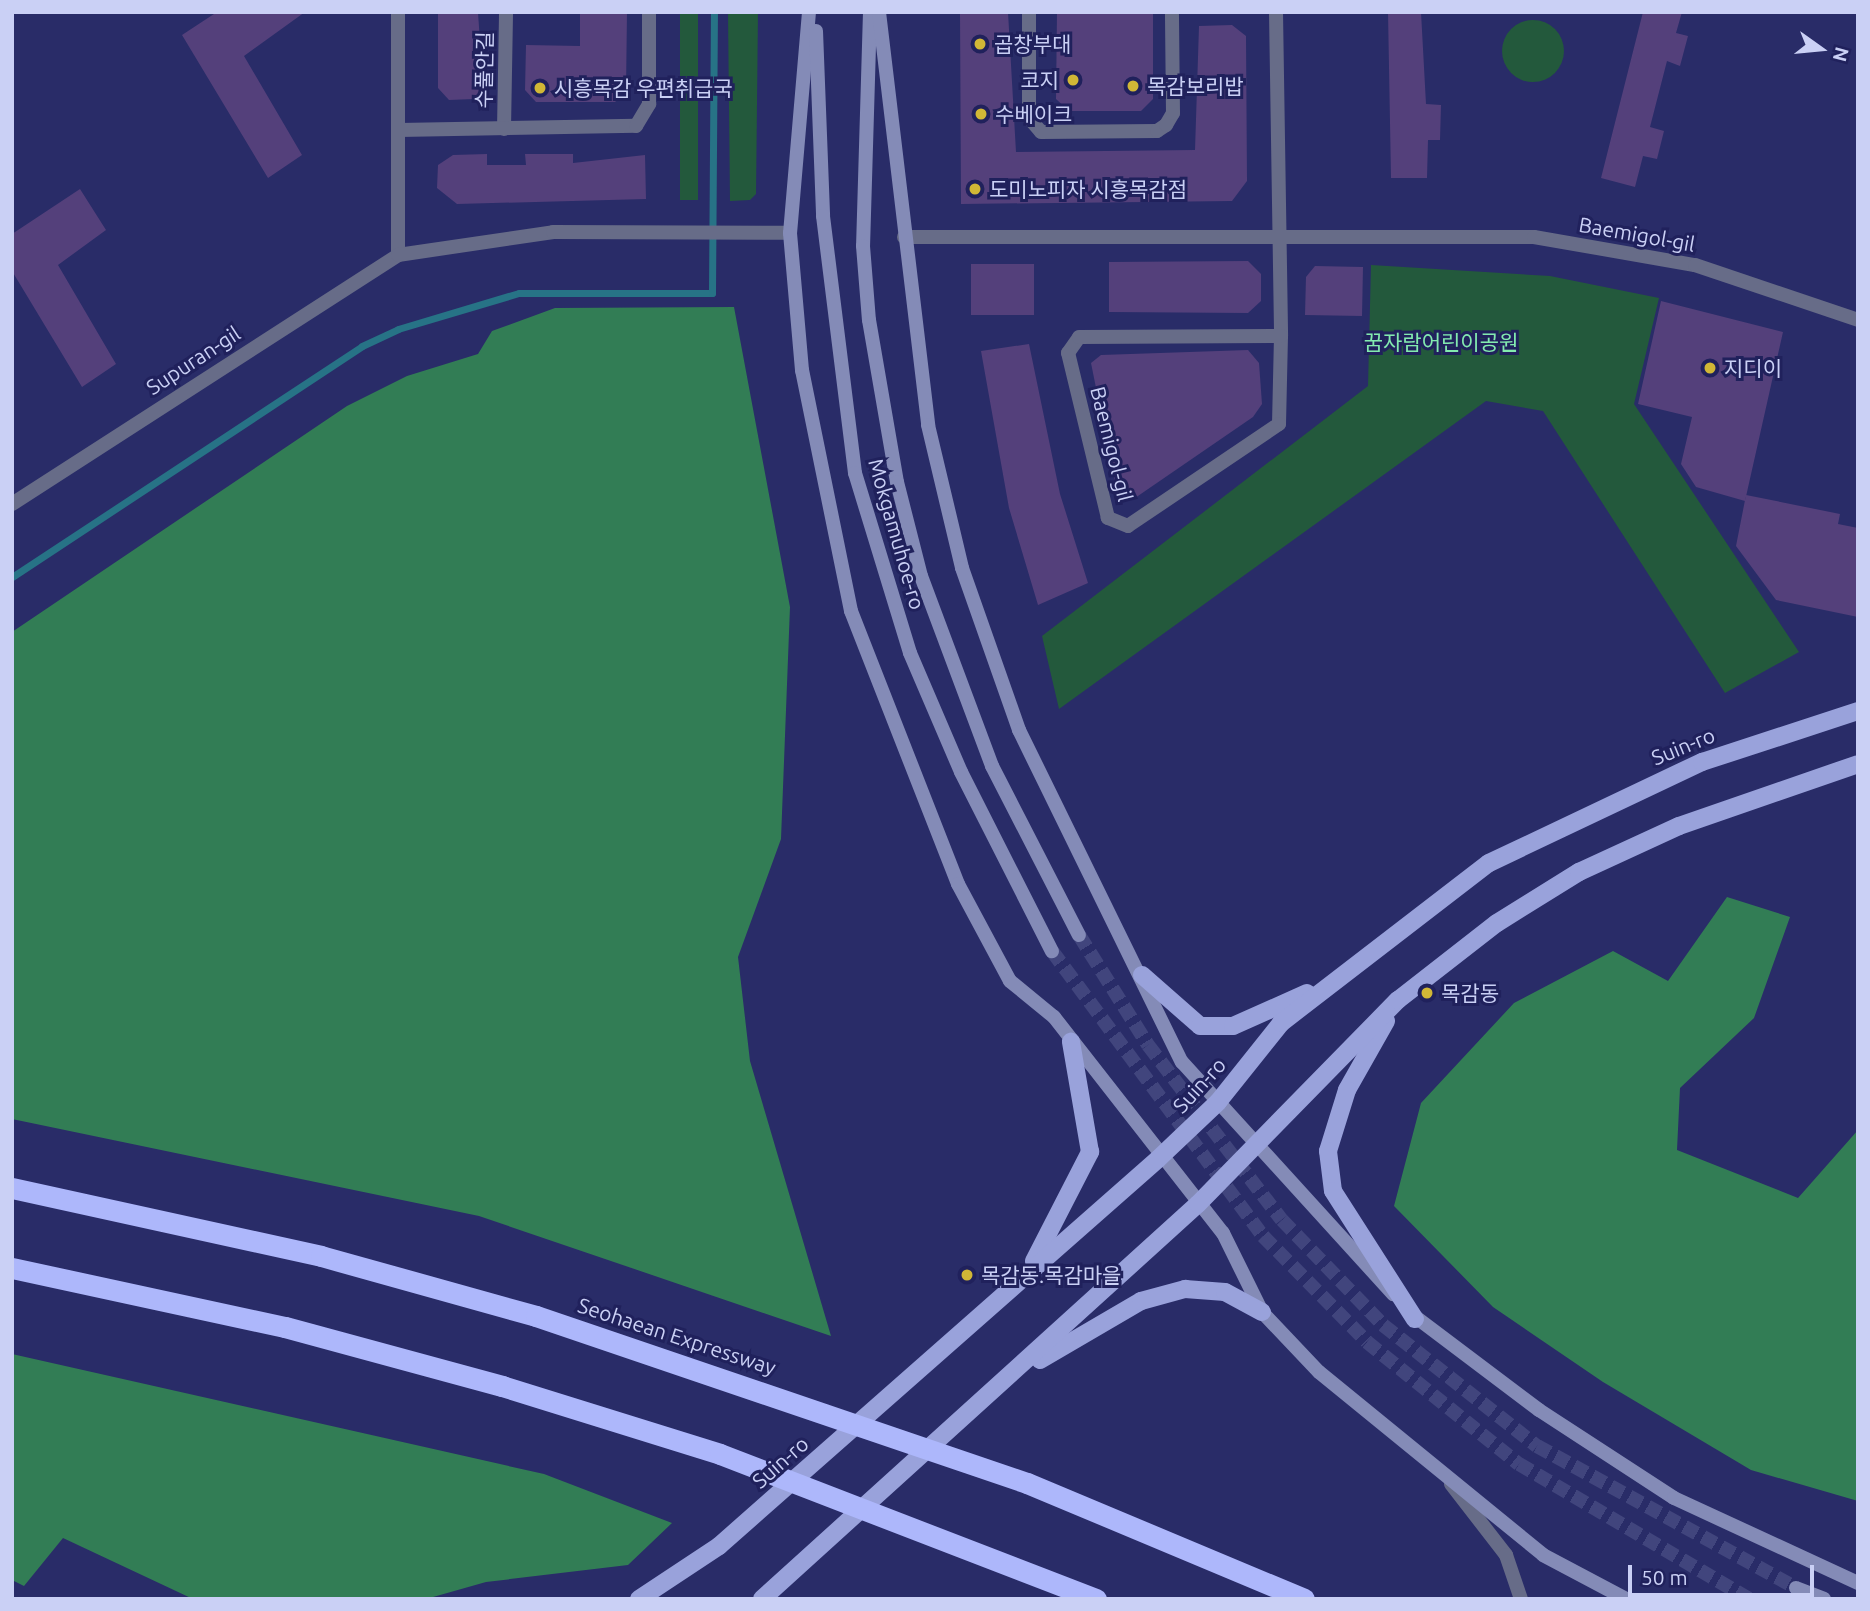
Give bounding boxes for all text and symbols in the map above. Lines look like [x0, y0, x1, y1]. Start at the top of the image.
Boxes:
north arrow [1786, 14, 1856, 84]
street label: 수풀안길 [471, 31, 497, 109]
place label: 곱창부대 [994, 31, 1071, 57]
marker: 곱창부대 [972, 36, 988, 52]
text: N [1829, 45, 1854, 64]
place label: 코지 [1020, 67, 1059, 93]
marker: 코지 [1065, 72, 1081, 88]
place label: 목감보리밥 [1147, 73, 1244, 99]
place label: 시흥목감 우편취급국 [554, 75, 733, 101]
marker: 목감보리밥 [1125, 78, 1141, 94]
marker: 시흥목감 우편취급국 [532, 80, 548, 96]
place label: 수베이크 [995, 101, 1072, 127]
marker: 수베이크 [973, 106, 989, 122]
place label: 도미노피자 시흥목감점 [989, 176, 1187, 202]
marker: 도미노피자 시흥목감점 [967, 181, 983, 197]
street label: Baemigol-gil [1577, 211, 1697, 257]
street label: Supuran-gil [141, 320, 245, 400]
park label: 꿈자람어린이공원 [1364, 329, 1518, 355]
place label: 지디이 [1724, 355, 1782, 381]
marker: 지디이 [1702, 360, 1718, 376]
street label: Baemigol-gil [1086, 384, 1138, 504]
street label: Mokgamuhoe-ro [863, 456, 931, 612]
street label: Suin-ro [1648, 722, 1718, 770]
place label: 목감동 [1441, 980, 1499, 1006]
marker: 목감동 [1419, 985, 1435, 1001]
street label: Suin-ro [1167, 1052, 1231, 1118]
place label: 목감동.목감마을 [981, 1262, 1121, 1288]
marker: 목감동.목감마을 [959, 1267, 975, 1283]
street label: Seohaean Expressway [575, 1292, 779, 1380]
street label: Suin-ro [747, 1431, 813, 1493]
scale bar [1632, 1552, 1818, 1596]
text: 50 m [1641, 1565, 1688, 1589]

